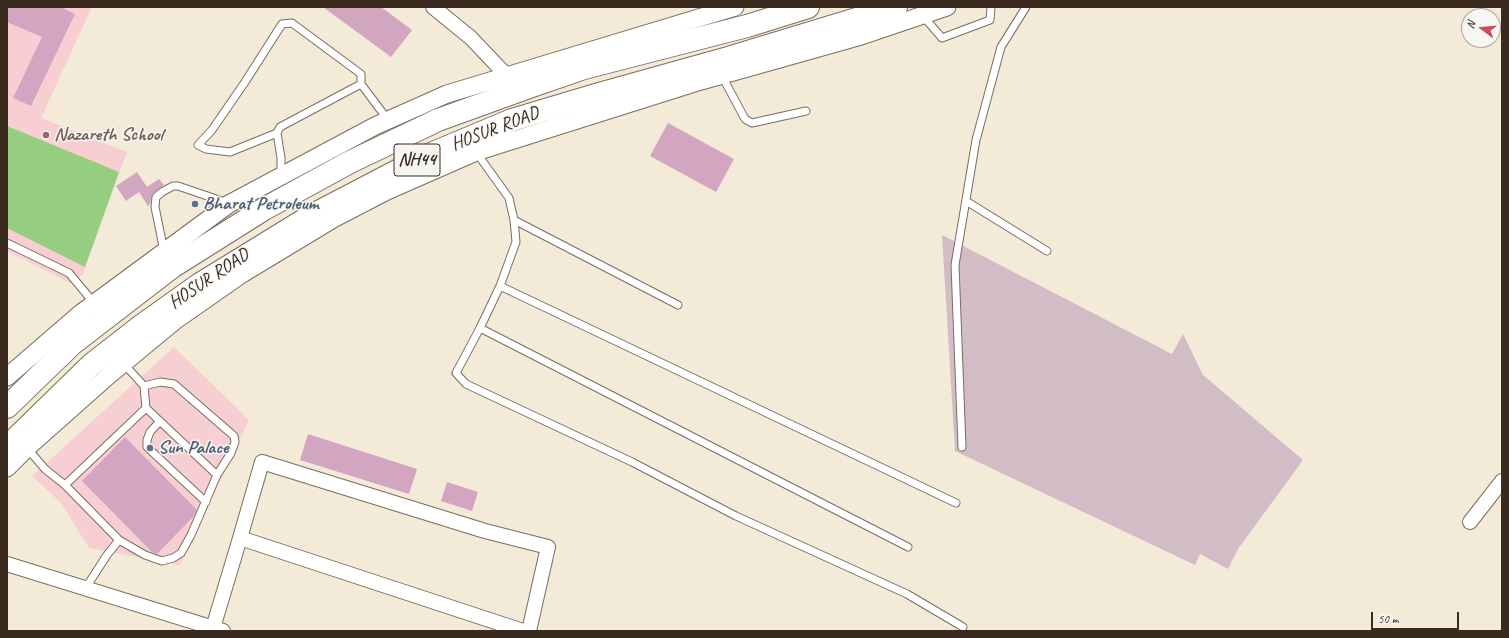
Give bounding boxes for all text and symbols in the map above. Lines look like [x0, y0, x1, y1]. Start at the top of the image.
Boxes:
north arrow [1461, 8, 1501, 48]
text: N [1463, 20, 1478, 30]
street label: HOSUR ROAD [448, 102, 542, 156]
place label: Nazareth School [54, 124, 163, 146]
marker: Nazareth School [41, 130, 51, 140]
road number: NH44 [394, 144, 440, 176]
place label: Bharat Petroleum [203, 193, 318, 215]
marker: Bharat Petroleum [190, 199, 200, 209]
street label: HOSUR ROAD [164, 244, 254, 314]
place label: Sun Palace [158, 437, 228, 459]
marker: Sun Palace [145, 443, 155, 453]
scale bar [1373, 604, 1461, 630]
text: 50 m [1378, 611, 1398, 627]

